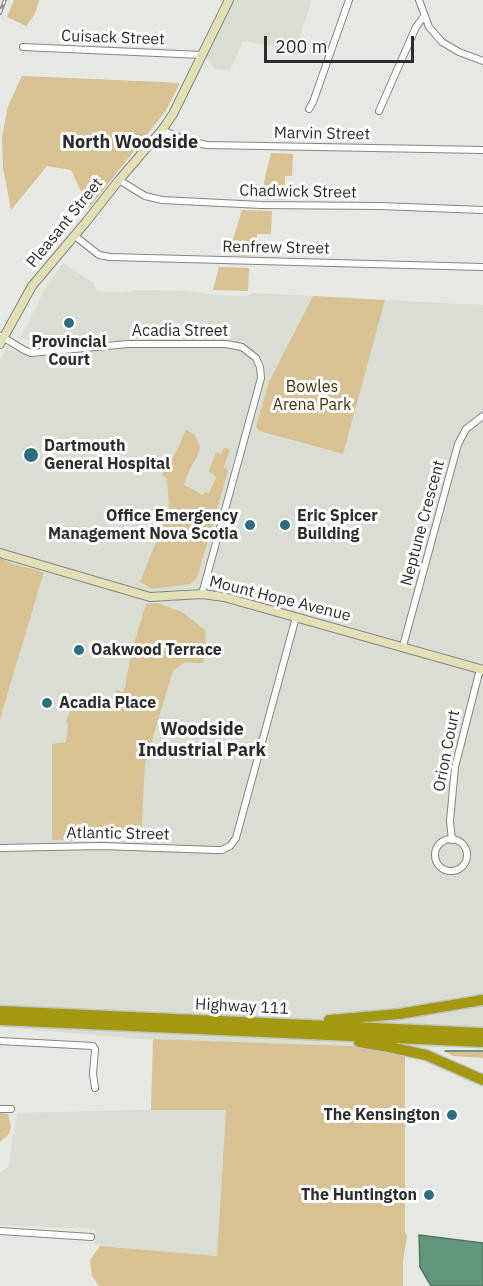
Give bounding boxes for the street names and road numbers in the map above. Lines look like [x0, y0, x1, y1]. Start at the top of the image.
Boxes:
street label: Cuisack Street [61, 27, 165, 49]
street label: Marvin Street [274, 124, 370, 144]
street label: Pleasant Street [23, 174, 107, 272]
street label: Chadwick Street [239, 181, 357, 203]
street label: Renfrew Street [222, 237, 330, 259]
street label: Acadia Street [132, 321, 228, 341]
street label: Neptune Crescent [397, 458, 449, 588]
street label: Mount Hope Avenue [207, 572, 353, 626]
street label: Orion Court [430, 709, 464, 793]
street label: Atlantic Street [66, 824, 170, 844]
street label: Highway 111 [195, 995, 289, 1019]

